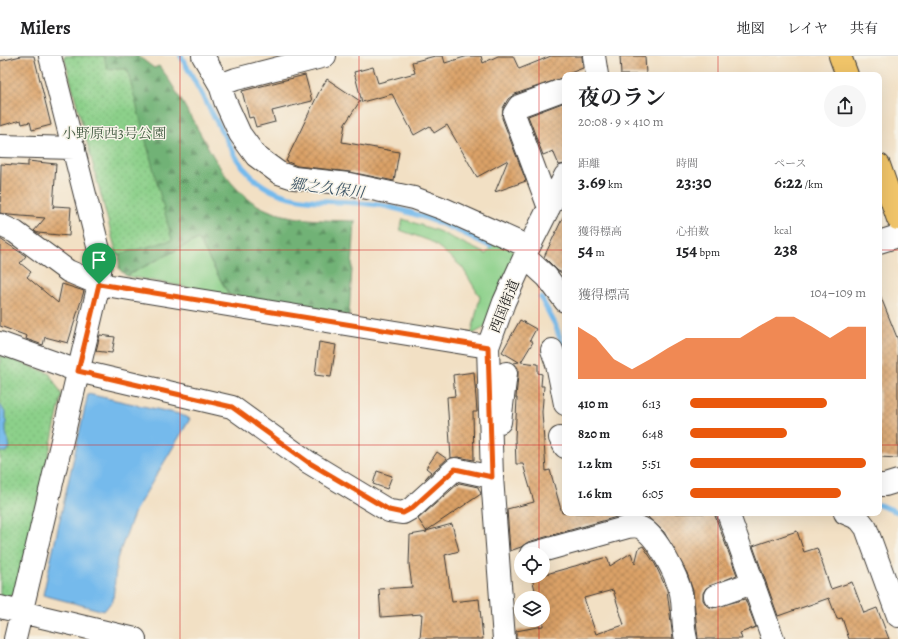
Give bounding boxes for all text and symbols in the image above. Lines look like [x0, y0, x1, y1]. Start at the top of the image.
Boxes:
text: Milers [20, 15, 71, 41]
text: 地図 [737, 19, 765, 38]
text: レイヤ [787, 19, 828, 38]
text: 共有 [850, 19, 878, 38]
text: 夜のラン [578, 83, 666, 113]
button: share [824, 85, 866, 127]
text: 20:08 · 9 × 410 m [578, 113, 663, 130]
park label: 小野原西3号公園 [62, 124, 166, 143]
text: 距離 [578, 156, 600, 171]
text: 時間 [676, 156, 698, 171]
text: ペース [774, 156, 806, 171]
text: 3.69 [578, 171, 606, 194]
text: 23:30 [676, 171, 711, 194]
text: 6:22 [774, 171, 802, 194]
water label: 郷之久保川 [289, 174, 367, 203]
text: km [606, 177, 623, 192]
text: /km [802, 177, 823, 192]
text: kcal [774, 223, 792, 238]
text: 獲得標高 [578, 224, 622, 239]
text: 心拍数 [676, 224, 709, 239]
text: 238 [774, 238, 798, 261]
text: 54 [578, 239, 593, 262]
text: 154 [676, 239, 697, 262]
pin [82, 243, 116, 284]
text: m [593, 245, 605, 260]
text: bpm [697, 245, 720, 260]
icon: arrive [88, 249, 110, 271]
street label: 西国街道 [485, 277, 524, 336]
text: 104–109 m [810, 284, 866, 301]
text: 獲得標高 [578, 286, 630, 303]
text: 410 m [578, 395, 608, 412]
text: 6:13 [642, 395, 661, 412]
text: 820 m [578, 425, 610, 442]
text: 6:48 [642, 425, 663, 442]
text: 1.2 km [578, 455, 612, 472]
text: 5:51 [642, 455, 661, 472]
text: 1.6 km [578, 485, 612, 502]
text: 6:05 [642, 485, 664, 502]
map controls [514, 547, 550, 627]
button: locate [514, 547, 550, 583]
button: layers [514, 591, 550, 627]

